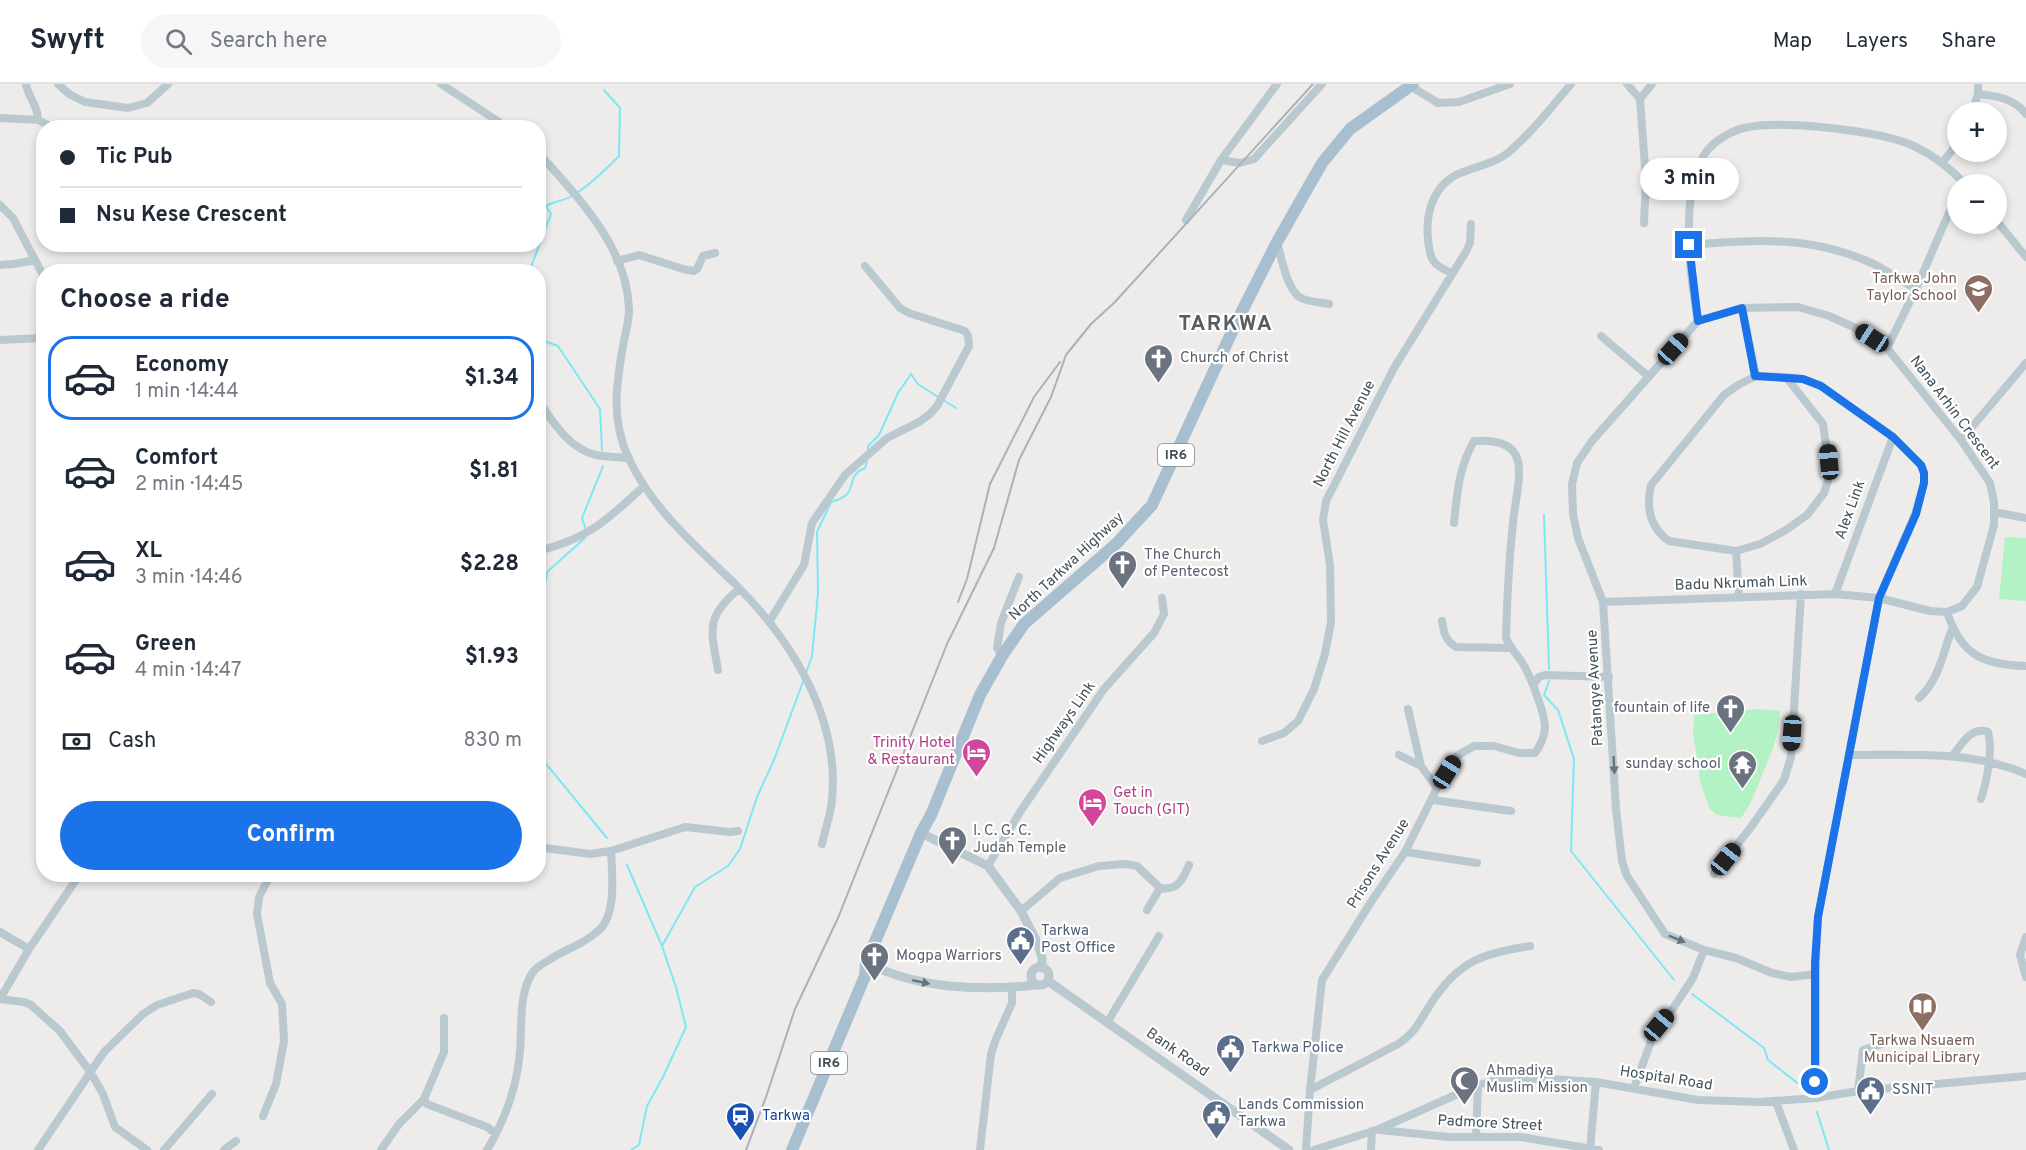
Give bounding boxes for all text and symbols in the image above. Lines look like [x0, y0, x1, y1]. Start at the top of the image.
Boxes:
search box [141, 14, 561, 68]
text: Swyft [30, 23, 105, 59]
icon: search [162, 25, 195, 58]
text: Search here [210, 28, 327, 55]
text: Map [1773, 28, 1812, 55]
text: Layers [1845, 28, 1908, 55]
text: Share [1941, 28, 1996, 55]
map controls [1947, 102, 2007, 234]
button: + [1947, 102, 2007, 162]
text: Tic Pub [96, 144, 173, 171]
callout: 3 min [1640, 158, 1738, 200]
text: 3 min [1663, 166, 1716, 192]
button: − [1947, 174, 2007, 234]
text: Nsu Kese Crescent [96, 202, 287, 229]
route end [1675, 231, 1702, 258]
place label: Tarkwa John Taylor School [1866, 270, 1957, 306]
school or university icon: Tarkwa John Taylor School [1962, 272, 1994, 314]
text: Choose a ride [60, 283, 230, 317]
district label: TARKWA [1179, 311, 1273, 338]
car [1852, 321, 1892, 355]
car [1654, 330, 1692, 368]
church icon: Church of Christ [1143, 342, 1175, 384]
place label: Church of Christ [1180, 349, 1289, 368]
icon: car [63, 351, 117, 405]
text: Economy [135, 352, 229, 379]
street label: Nana Arhin Crescent [1905, 352, 2003, 474]
text: $1.34 [464, 365, 519, 392]
street label: North Hill Avenue [1310, 377, 1380, 491]
text: 1 min · 14:44 [135, 379, 239, 405]
car [1818, 443, 1840, 481]
icon: car [63, 444, 117, 498]
road number: IR6 [1158, 444, 1194, 466]
text: Comfort [135, 445, 218, 472]
text: $1.81 [469, 458, 519, 485]
text: 2 min · 14:45 [135, 472, 243, 498]
street label: Alex Link [1832, 478, 1870, 542]
street label: North Tarkwa Highway [1005, 509, 1129, 625]
icon: car [63, 537, 117, 591]
text: XL [135, 538, 162, 565]
place label: The Church of Pentecost [1144, 546, 1229, 582]
church icon: The Church of Pentecost [1107, 548, 1139, 590]
text: $2.28 [460, 551, 519, 578]
text: 3 min · 14:46 [135, 565, 243, 591]
street label: Badu Nkrumah Link [1674, 572, 1808, 596]
street label: Patangye Avenue [1583, 629, 1609, 747]
icon: car [63, 630, 117, 684]
text: Green [135, 631, 197, 658]
text: $1.93 [465, 644, 519, 671]
text: 4 min · 14:47 [135, 658, 241, 684]
street label: Highways Link [1030, 678, 1100, 768]
church icon: fountain of life [1715, 692, 1747, 734]
place label: fountain of life [1614, 699, 1710, 718]
car [1782, 714, 1802, 752]
icon: cash [60, 725, 93, 758]
text: Cash [108, 728, 157, 755]
text: 830 m [463, 728, 522, 754]
place label: Trinity Hotel & Restaurant [867, 734, 955, 770]
hotel icon: Trinity Hotel & Restaurant [960, 736, 992, 778]
temple icon: sunday school [1726, 748, 1758, 790]
car [1430, 752, 1464, 792]
place label: sunday school [1625, 755, 1721, 774]
one-way arrow [1609, 756, 1618, 775]
place label: Get in Touch (GIT) [1113, 784, 1190, 820]
hotel icon: Get in Touch (GIT) [1076, 786, 1108, 828]
button: Confirm [60, 801, 522, 870]
street label: Prisons Avenue [1344, 815, 1414, 913]
place label: I. C. G. C. Judah Temple [973, 822, 1066, 858]
church icon: I. C. G. C. Judah Temple [936, 824, 968, 866]
car [1708, 839, 1744, 879]
place label: Tarkwa Post Office [1041, 922, 1115, 958]
public building icon: Tarkwa Post Office [1004, 924, 1036, 966]
one-way arrow [1669, 934, 1687, 944]
church icon: Mogpa Warriors [859, 940, 891, 982]
place label: Mogpa Warriors [896, 947, 1002, 966]
one-way arrow [912, 978, 931, 987]
library icon: Tarkwa Nsuaem Municipal Library [1906, 990, 1938, 1032]
car [1641, 1005, 1677, 1045]
street label: Bank Road [1142, 1024, 1212, 1082]
public building icon: Tarkwa Police [1214, 1032, 1246, 1074]
place label: Tarkwa Nsuaem Municipal Library [1864, 1032, 1980, 1068]
place label: Tarkwa Police [1251, 1039, 1344, 1058]
road number: IR6 [811, 1052, 847, 1074]
place label: Ahmadiya Muslim Mission [1486, 1062, 1588, 1098]
street label: Hospital Road [1618, 1062, 1714, 1096]
mosque icon: Ahmadiya Muslim Mission [1449, 1064, 1481, 1106]
route start [1801, 1068, 1828, 1095]
public building icon: SSNIT [1855, 1074, 1887, 1116]
place label: SSNIT [1892, 1081, 1933, 1100]
place label: Lands Commission Tarkwa [1238, 1096, 1364, 1132]
public building icon: Lands Commission Tarkwa [1201, 1098, 1233, 1140]
station icon: Tarkwa [725, 1100, 757, 1142]
place label: Tarkwa [762, 1107, 810, 1126]
street label: Padmore Street [1437, 1112, 1543, 1136]

